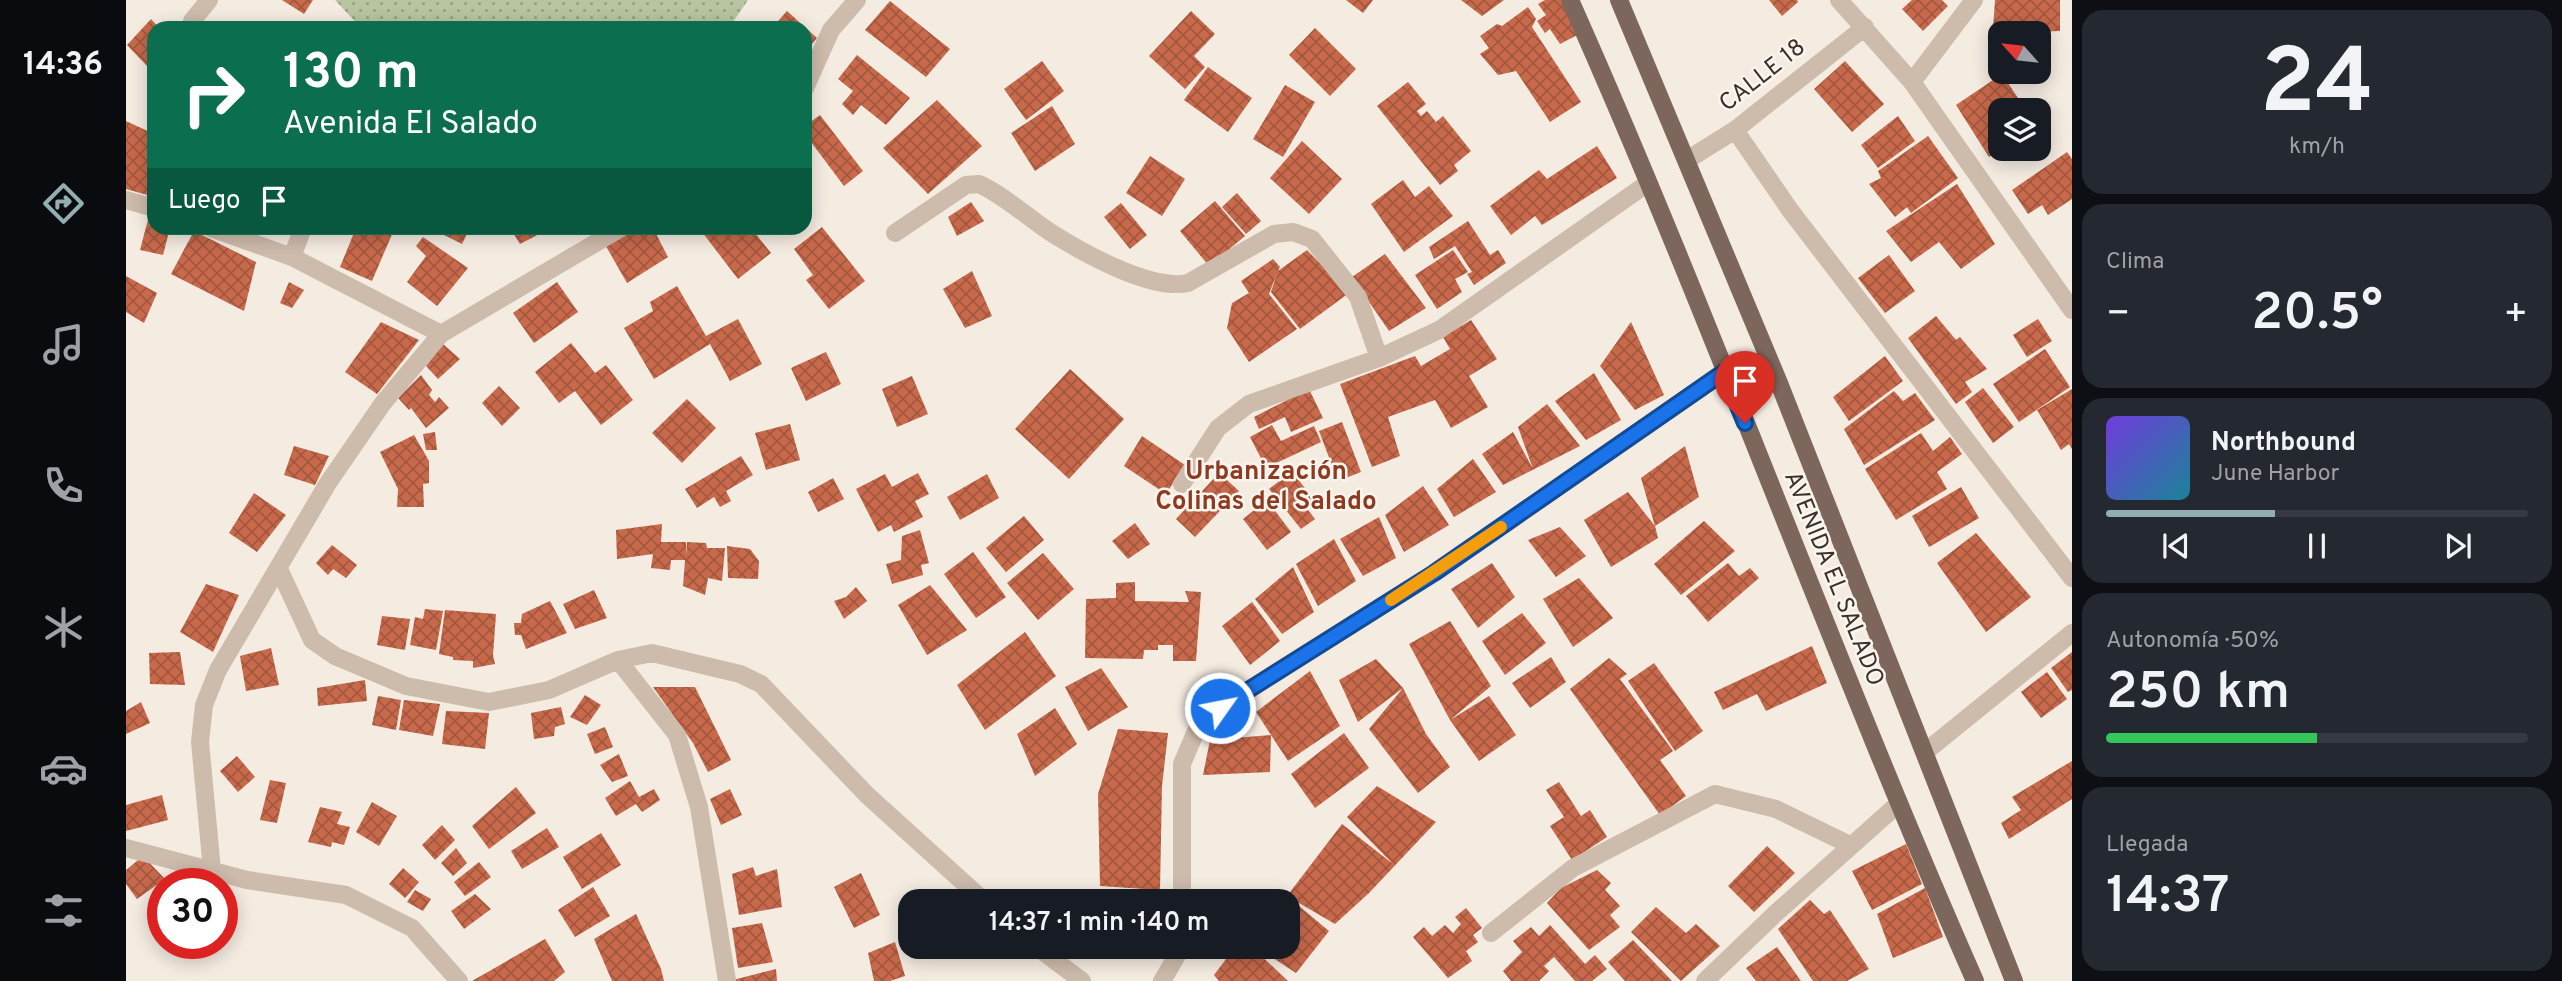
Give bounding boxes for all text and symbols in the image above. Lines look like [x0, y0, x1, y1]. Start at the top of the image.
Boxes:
north arrow [1988, 21, 2051, 84]
map controls [1988, 21, 2051, 161]
text: 24 [2260, 30, 2374, 145]
street label: CALLE 18 [1714, 33, 1812, 119]
text: 130 m [283, 44, 419, 106]
text: 14:36 [23, 46, 103, 86]
icon: right [168, 49, 259, 140]
button: layers [1988, 98, 2051, 161]
text: Avenida El Salado [283, 105, 538, 145]
text: km/h [2289, 133, 2345, 162]
icon: directions [39, 179, 88, 228]
icon: arrive [255, 182, 293, 220]
text: Luego [168, 185, 241, 218]
text: Clima [2106, 248, 2164, 277]
text: 20.5° [2251, 282, 2383, 348]
text: − [2106, 291, 2131, 340]
text: + [2503, 291, 2528, 340]
icon: music [39, 320, 88, 369]
pin [1715, 351, 1775, 423]
icon: arrive [1726, 362, 1764, 400]
text: Northbound [2211, 427, 2356, 460]
district label: Urbanización Colinas del Salado [1155, 456, 1377, 519]
text: June Harbor [2211, 460, 2339, 489]
icon: phone [39, 461, 88, 510]
street label: AVENIDA EL SALADO [1776, 467, 1890, 691]
icon: previous [2157, 527, 2195, 565]
icon: pause [2298, 527, 2336, 565]
icon: next [2439, 527, 2477, 565]
icon: climate [39, 603, 88, 652]
text: Autonomía · 50% [2106, 627, 2279, 656]
text: 250 km [2106, 661, 2290, 727]
position arrow [1183, 671, 1257, 745]
icon: car [39, 744, 88, 793]
text: Llegada [2106, 831, 2188, 860]
text: 14:37 [2106, 865, 2230, 931]
speed limit sign: 30 [147, 868, 238, 959]
icon: filters [39, 886, 88, 935]
text: 14:37 · 1 min · 140 m [989, 907, 1209, 940]

